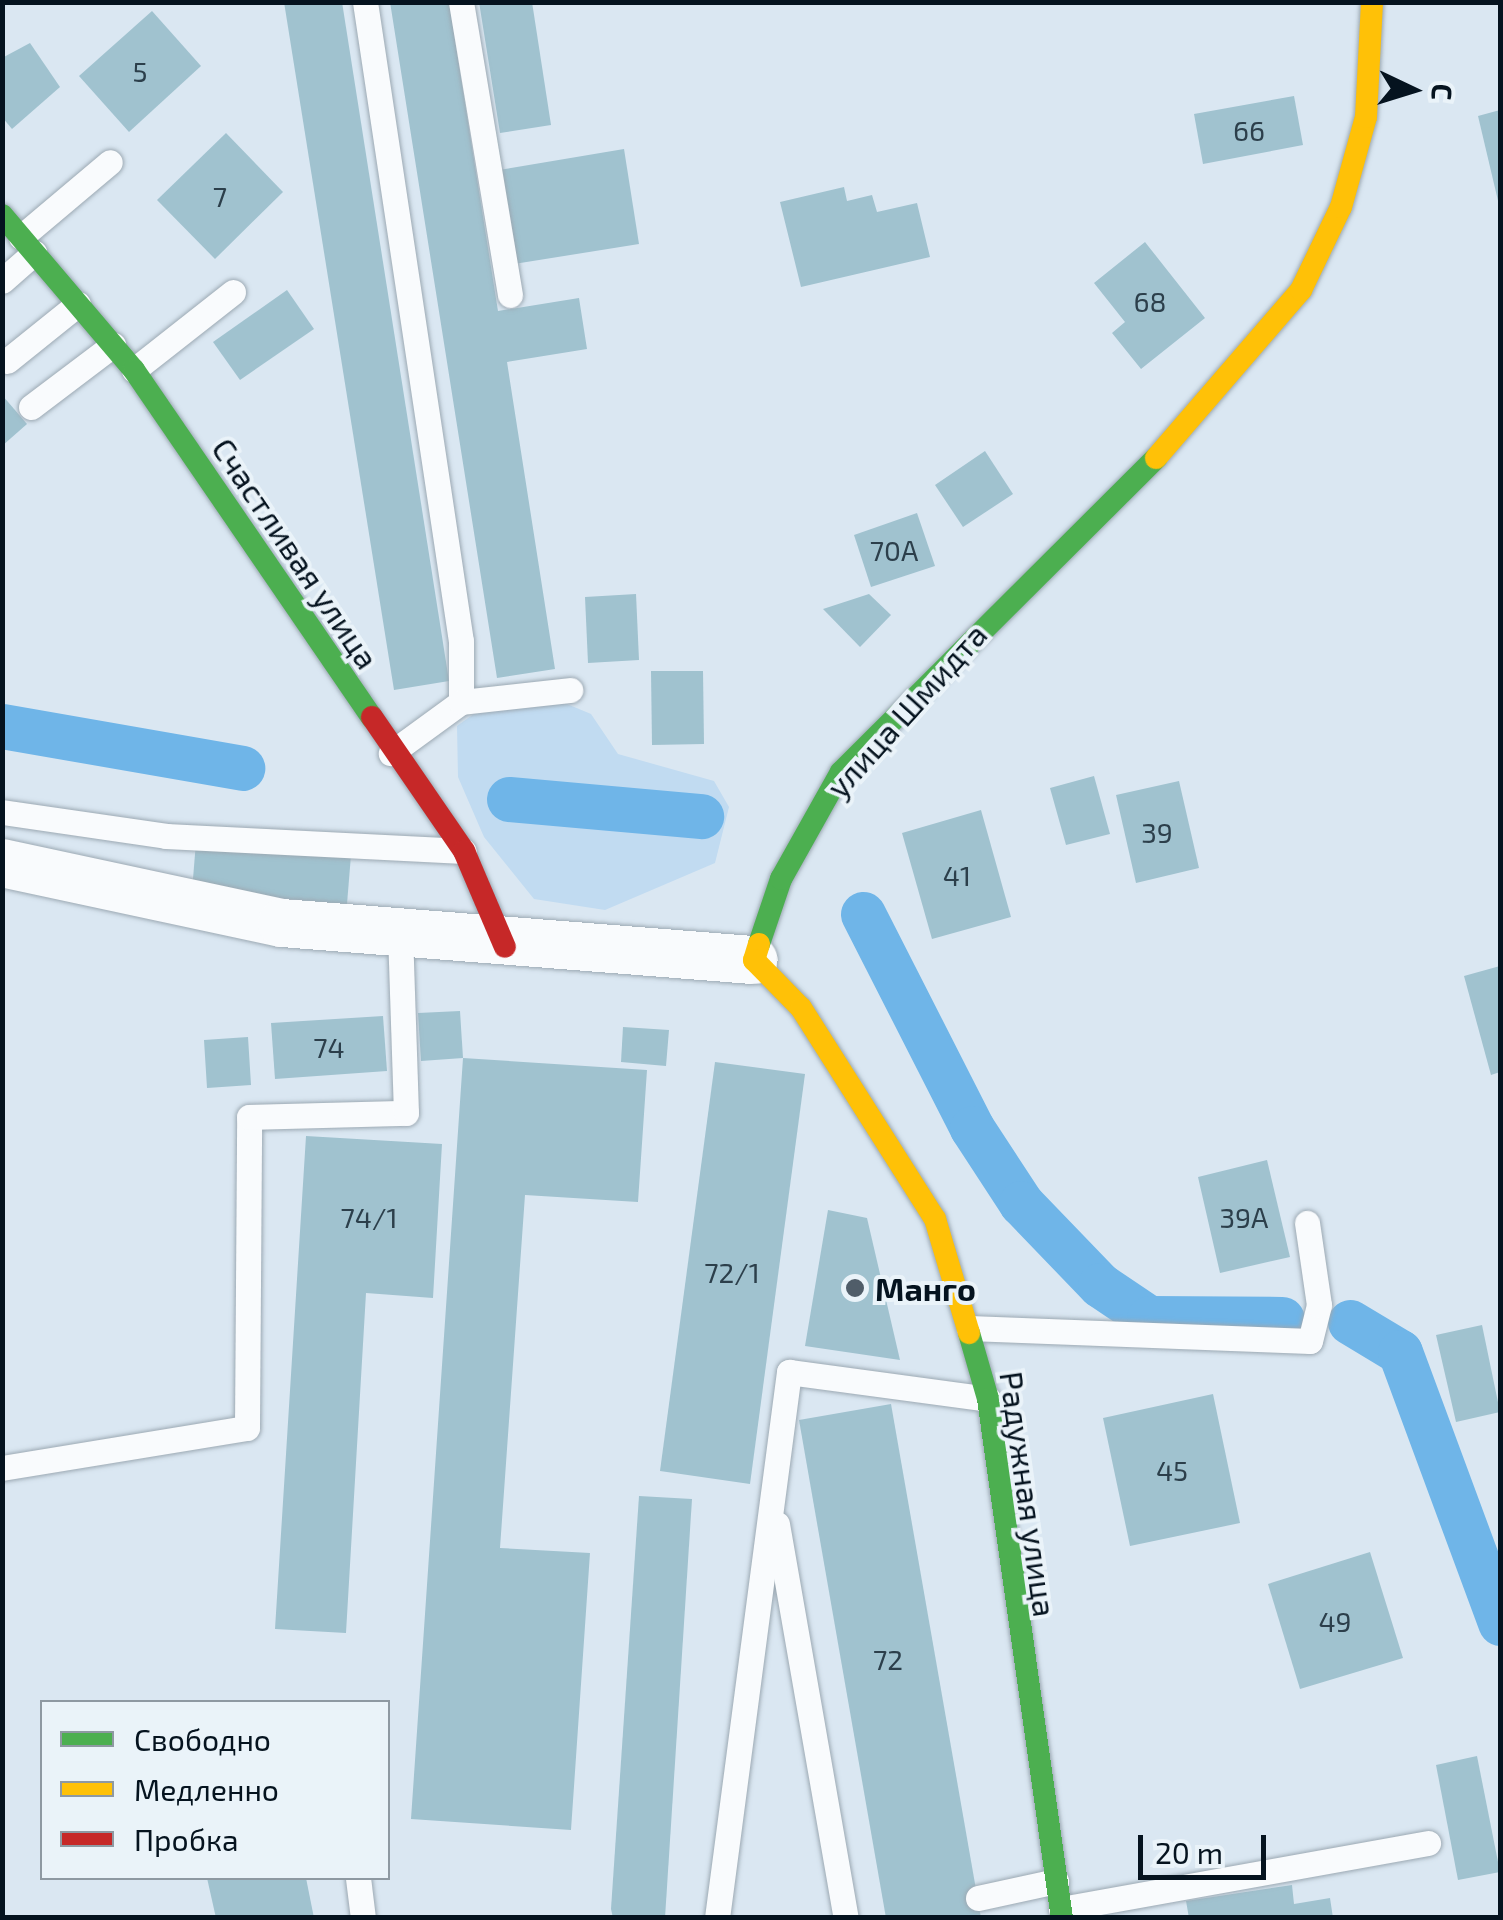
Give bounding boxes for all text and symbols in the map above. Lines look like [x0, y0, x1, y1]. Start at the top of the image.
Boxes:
north arrow [1363, 40, 1463, 140]
house number: 5 [132, 54, 148, 88]
text: С [1425, 83, 1460, 101]
house number: 66 [1233, 113, 1265, 147]
house number: 7 [213, 179, 227, 213]
house number: 68 [1133, 284, 1167, 318]
street label: Счастливая улица [205, 430, 387, 676]
house number: 70А [870, 533, 918, 567]
street label: улица Шмидта [818, 615, 994, 805]
house number: 39 [1141, 815, 1173, 849]
house number: 41 [943, 858, 971, 892]
house number: 74 [313, 1030, 345, 1064]
house number: 74/1 [340, 1200, 398, 1234]
house number: 39А [1220, 1200, 1268, 1234]
house number: 72/1 [704, 1255, 760, 1289]
place label: Манго [875, 1269, 976, 1307]
marker: Манго [844, 1277, 866, 1299]
street label: Радужная улица [993, 1369, 1065, 1619]
house number: 45 [1156, 1453, 1188, 1487]
house number: 49 [1318, 1604, 1352, 1638]
house number: 72 [873, 1642, 903, 1676]
legend [40, 1700, 390, 1880]
text: Свободно [134, 1721, 271, 1757]
text: Медленно [134, 1771, 279, 1807]
scale bar [1143, 1815, 1270, 1877]
text: Пробка [134, 1821, 239, 1857]
text: 20 m [1155, 1834, 1223, 1870]

